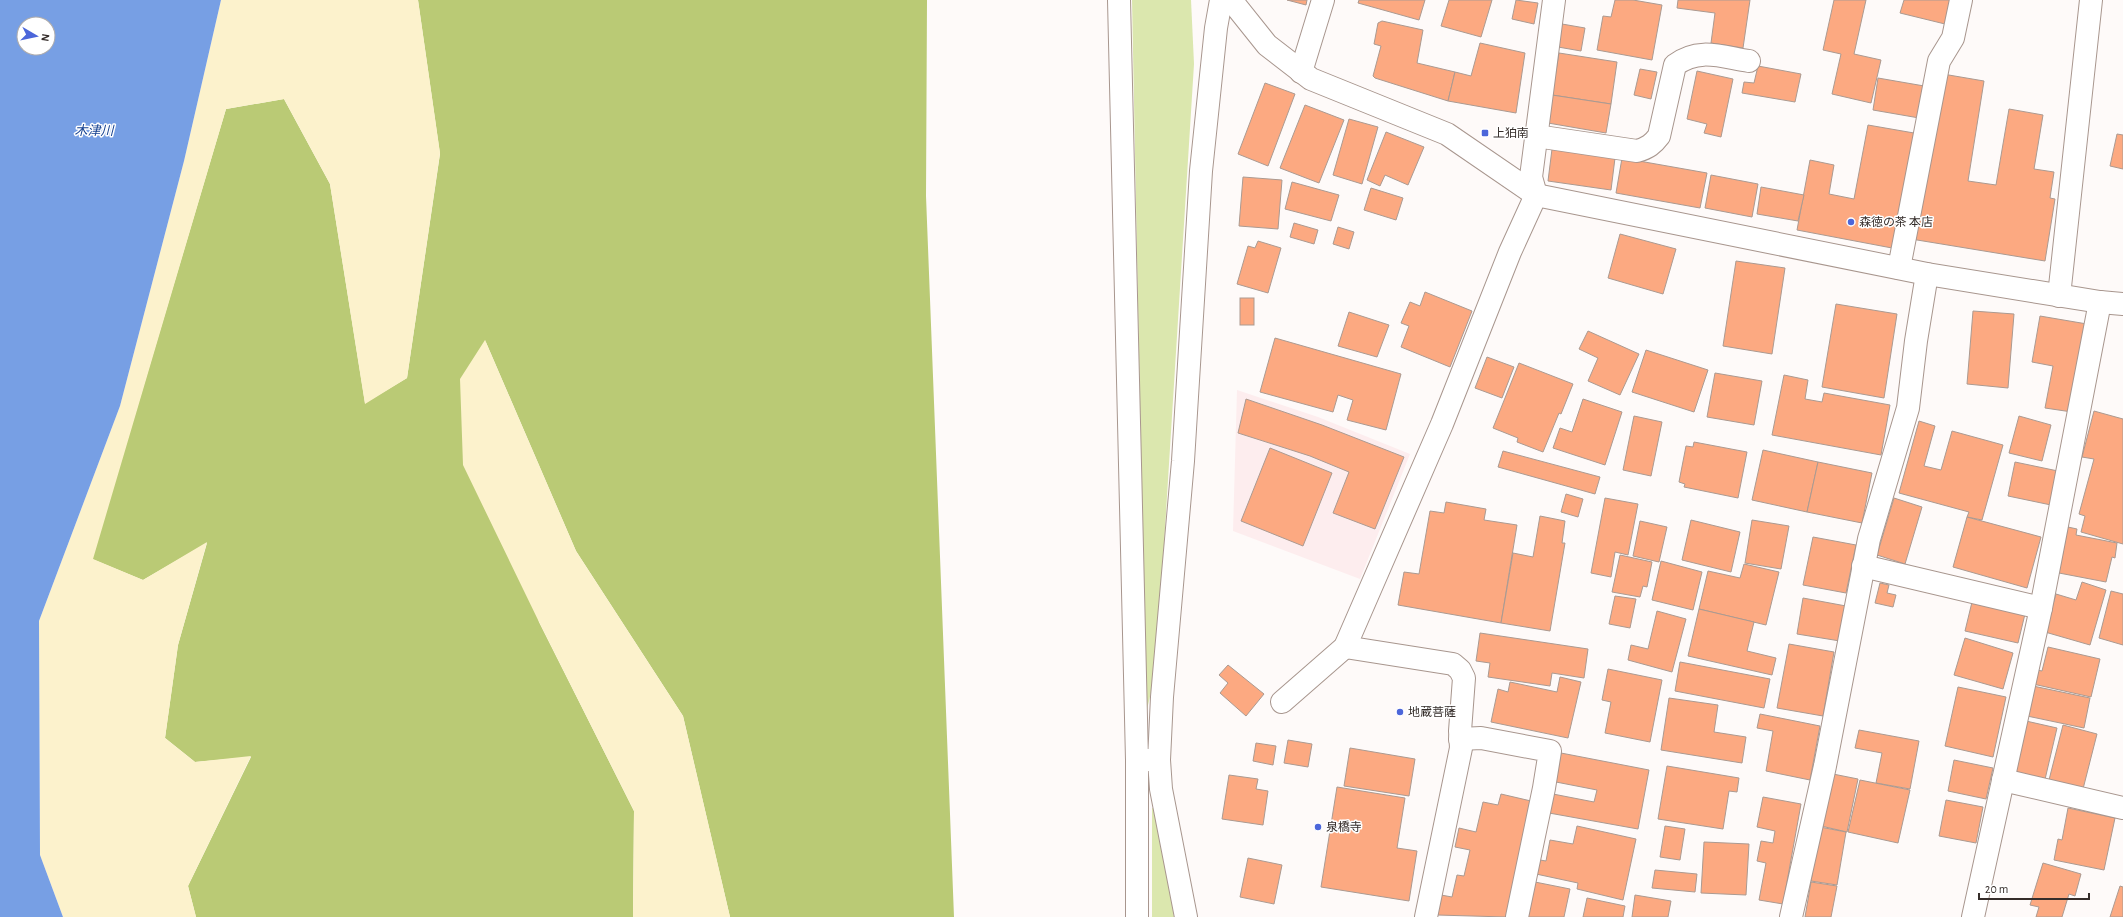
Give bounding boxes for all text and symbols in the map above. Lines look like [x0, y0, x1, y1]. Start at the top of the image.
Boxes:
north arrow [16, 16, 56, 56]
text: N [39, 33, 51, 42]
water label: 木津川 [74, 124, 115, 138]
place label: 上狛南 [1493, 127, 1529, 139]
marker: 上狛南 [1480, 128, 1490, 138]
place label: 森徳の茶 本店 [1859, 215, 1933, 228]
marker: 森徳の茶 本店 [1846, 217, 1856, 227]
place label: 地蔵菩薩 [1408, 706, 1456, 718]
marker: 地蔵菩薩 [1395, 707, 1405, 717]
place label: 泉橋寺 [1326, 820, 1362, 833]
marker: 泉橋寺 [1313, 822, 1323, 832]
scale bar [1979, 875, 2089, 901]
text: 20 m [1985, 883, 2008, 895]

